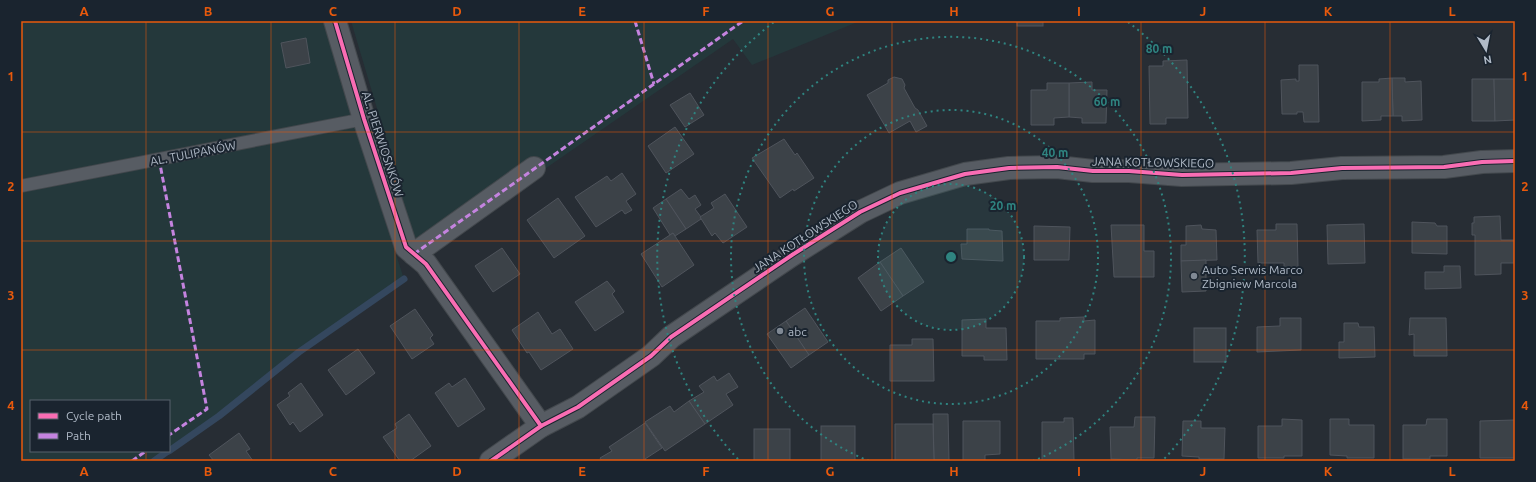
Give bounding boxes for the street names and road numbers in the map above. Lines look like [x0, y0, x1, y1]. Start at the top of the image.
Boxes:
street label: AL. PIERWIOSNKÓW [360, 90, 406, 198]
street label: AL. TULIPANÓW [149, 138, 237, 168]
street label: JANA KOTŁOWSKIEGO [1092, 154, 1214, 170]
street label: JANA KOTŁOWSKIEGO [750, 197, 860, 275]

